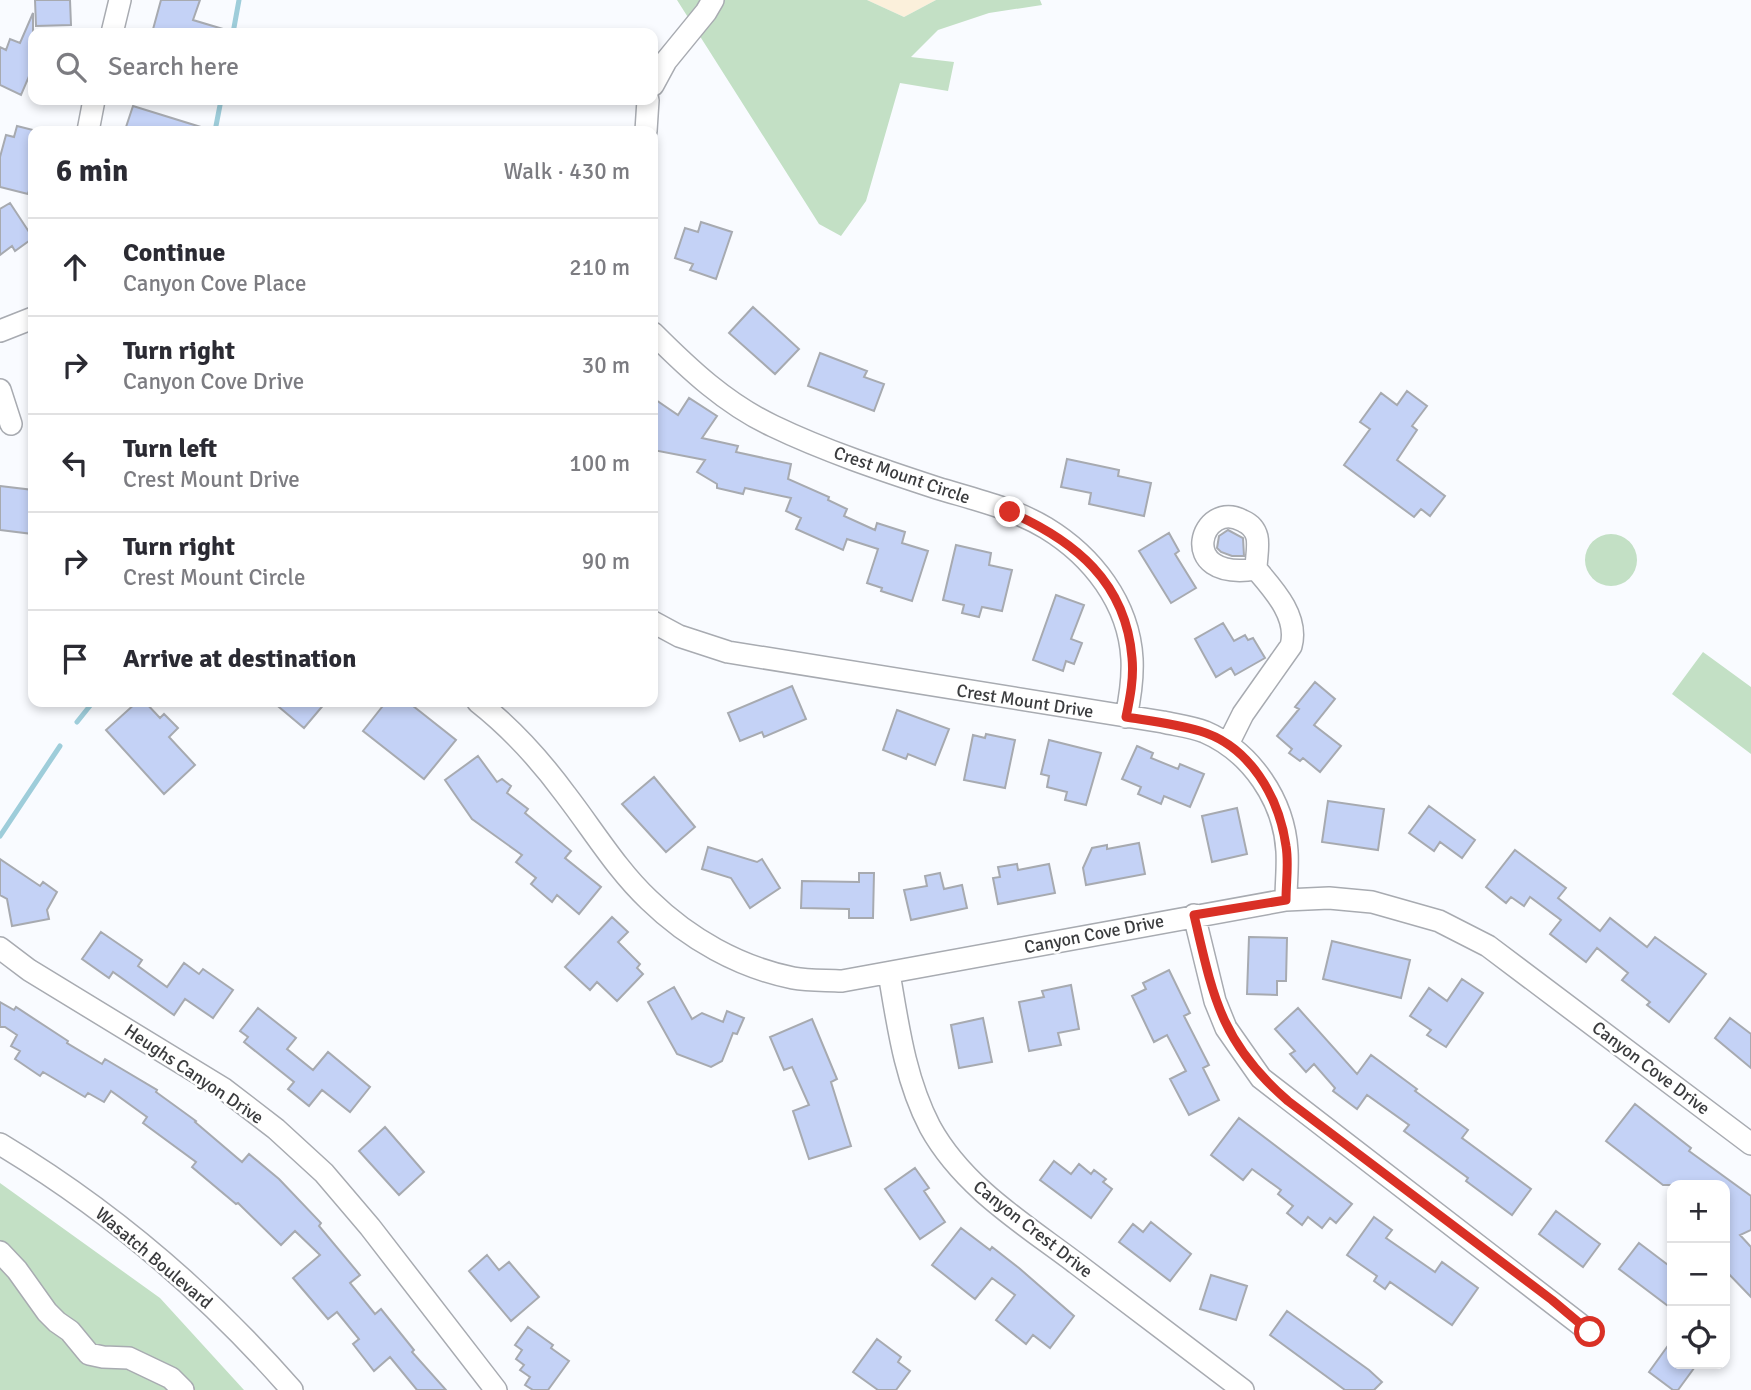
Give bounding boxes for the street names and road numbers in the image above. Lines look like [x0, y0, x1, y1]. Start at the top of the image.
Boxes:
street label: Crest Mount Circle [831, 441, 973, 509]
street label: Crest Mount Drive [955, 679, 1095, 723]
street label: Canyon Cove Drive [1022, 910, 1166, 958]
street label: Canyon Cove Drive [1588, 1017, 1714, 1119]
street label: Heughs Canyon Drive [120, 1019, 268, 1129]
street label: Canyon Crest Drive [969, 1176, 1097, 1282]
street label: Wasatch Boulevard [91, 1203, 217, 1313]

